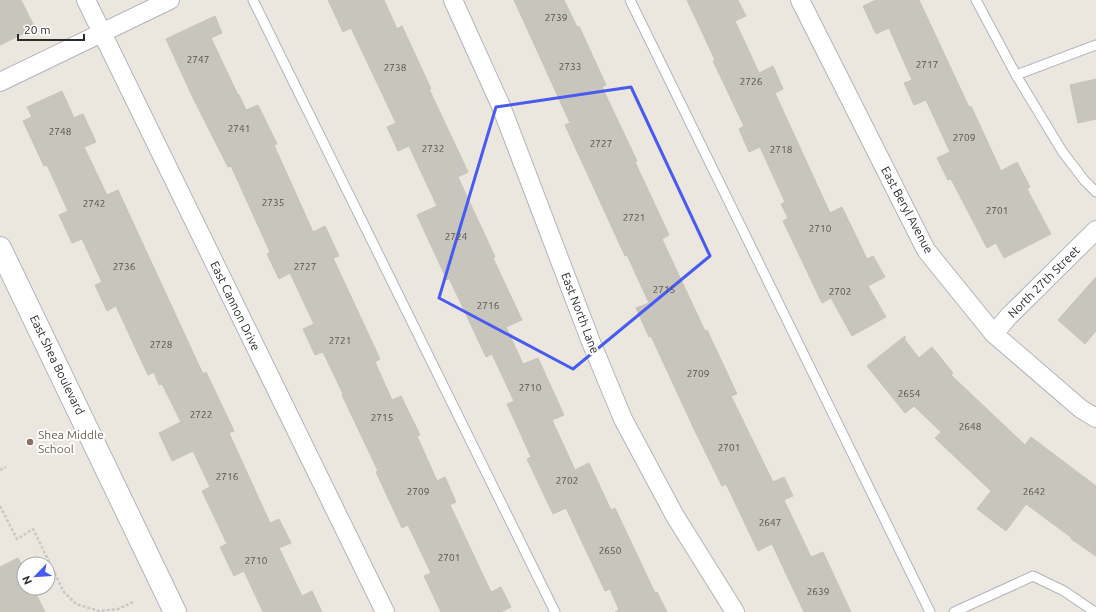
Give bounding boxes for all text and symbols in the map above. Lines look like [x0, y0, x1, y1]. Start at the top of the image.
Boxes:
house number: 2739 [545, 12, 567, 23]
scale bar [18, 16, 84, 42]
text: 20 m [24, 23, 51, 36]
house number: 2747 [187, 54, 209, 65]
house number: 2717 [916, 59, 938, 70]
house number: 2733 [559, 61, 581, 72]
house number: 2738 [384, 62, 407, 73]
house number: 2726 [740, 76, 763, 87]
house number: 2741 [228, 123, 250, 134]
house number: 2748 [49, 126, 72, 137]
house number: 2709 [953, 132, 975, 143]
house number: 2727 [590, 138, 612, 149]
house number: 2732 [422, 143, 444, 154]
house number: 2718 [770, 144, 793, 155]
street label: East Beryl Avenue [879, 164, 936, 256]
house number: 2735 [262, 197, 284, 208]
house number: 2742 [83, 198, 105, 209]
house number: 2701 [986, 205, 1008, 216]
house number: 2721 [623, 212, 645, 223]
house number: 2710 [809, 223, 832, 234]
house number: 2724 [445, 231, 468, 242]
street label: North 27th Street [1005, 243, 1082, 320]
street label: East Cannon Drive [208, 259, 263, 353]
house number: 2736 [113, 261, 136, 272]
house number: 2727 [294, 261, 316, 272]
street label: East North Lane [559, 270, 602, 355]
house number: 2715 [653, 284, 675, 295]
house number: 2702 [829, 286, 851, 297]
house number: 2716 [477, 300, 500, 311]
street label: East Shea Boulevard [28, 313, 87, 417]
house number: 2721 [329, 335, 351, 346]
house number: 2728 [150, 339, 173, 350]
house number: 2709 [687, 368, 709, 379]
house number: 2710 [519, 382, 542, 393]
house number: 2654 [898, 388, 921, 399]
house number: 2722 [190, 409, 212, 420]
house number: 2715 [371, 412, 393, 423]
house number: 2648 [959, 421, 982, 432]
place label: Shea Middle School [38, 428, 104, 455]
marker: Shea Middle School [25, 437, 35, 447]
house number: 2701 [718, 442, 740, 453]
house number: 2716 [216, 471, 239, 482]
house number: 2702 [556, 475, 578, 486]
house number: 2709 [407, 486, 429, 497]
house number: 2642 [1023, 486, 1045, 497]
house number: 2647 [759, 517, 781, 528]
house number: 2650 [599, 545, 622, 556]
house number: 2701 [438, 552, 460, 563]
house number: 2710 [245, 555, 268, 566]
north arrow [16, 556, 56, 596]
text: N [20, 574, 34, 586]
house number: 2639 [807, 586, 829, 597]

